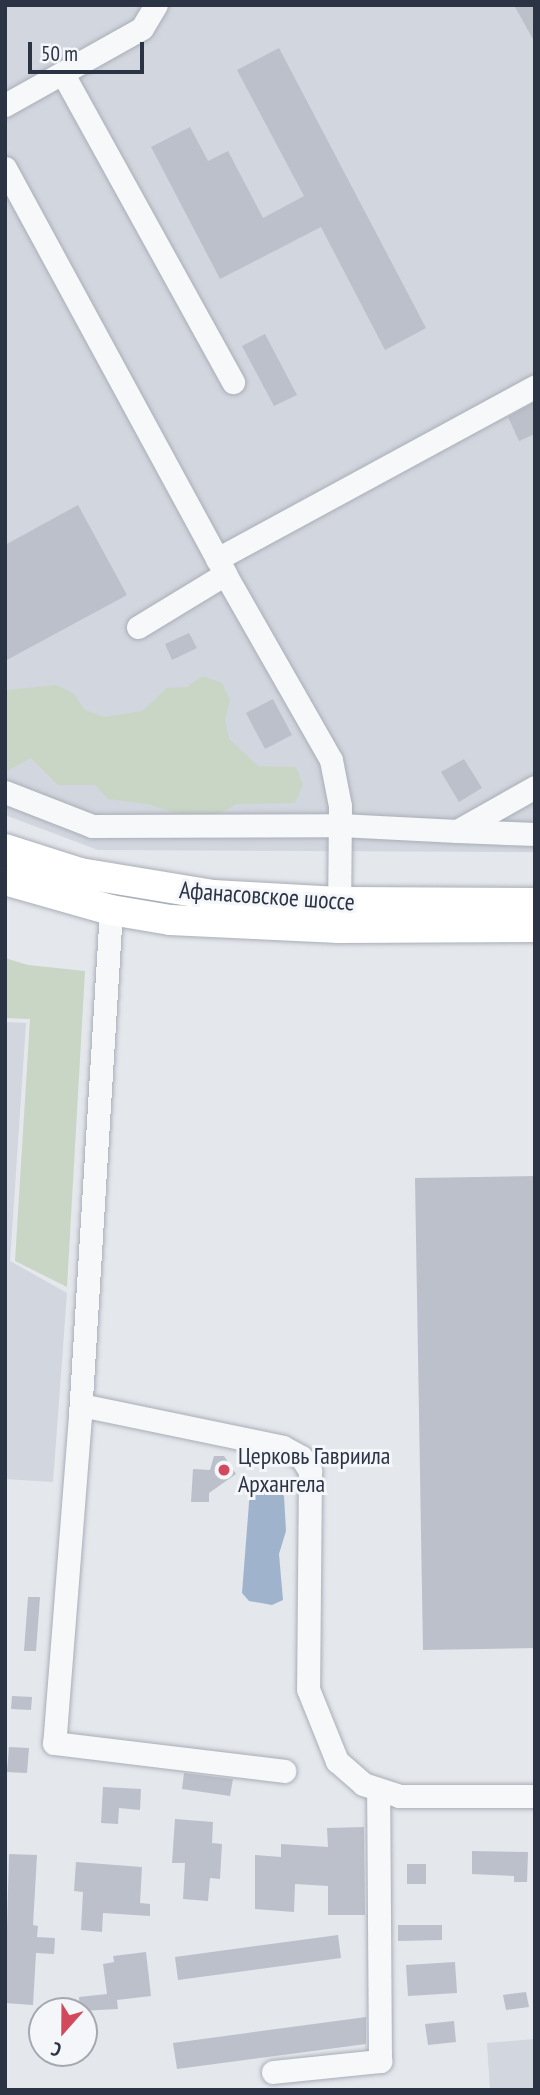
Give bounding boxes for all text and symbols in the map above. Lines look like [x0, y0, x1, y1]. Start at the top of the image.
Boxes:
scale bar [32, 28, 147, 72]
text: 50 m [41, 40, 78, 67]
street label: Афанасовское шоссе [178, 876, 356, 916]
place label: Церковь Гавриила Архангела [238, 1442, 391, 1498]
marker: Церковь Гавриила Архангела [216, 1462, 232, 1478]
north arrow [28, 1997, 98, 2067]
text: С [48, 2037, 65, 2062]

